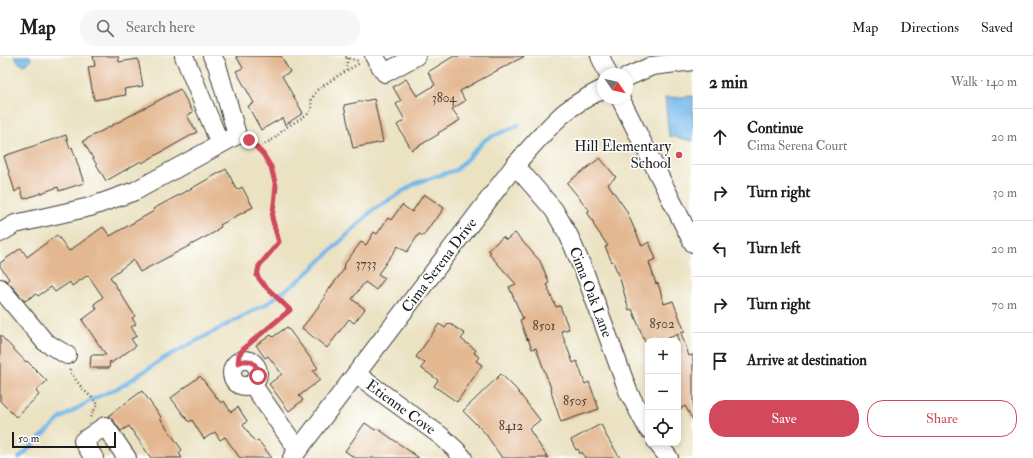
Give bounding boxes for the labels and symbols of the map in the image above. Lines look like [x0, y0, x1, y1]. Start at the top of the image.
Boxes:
north arrow [597, 68, 633, 104]
house number: 3804 [432, 90, 457, 106]
route end [240, 131, 258, 149]
place label: Hill Elementary School [574, 137, 671, 173]
marker: Hill Elementary School [674, 150, 684, 160]
street label: Cima Serena Drive [398, 214, 481, 316]
street label: Cima Oak Lane [565, 244, 617, 340]
house number: 3733 [356, 256, 376, 272]
house number: 8502 [650, 316, 675, 332]
house number: 8501 [533, 318, 556, 334]
route start [249, 367, 267, 385]
street label: Etienne Cove [362, 376, 439, 439]
house number: 8505 [563, 393, 587, 409]
house number: 8412 [499, 418, 524, 434]
scale bar [12, 430, 116, 449]

